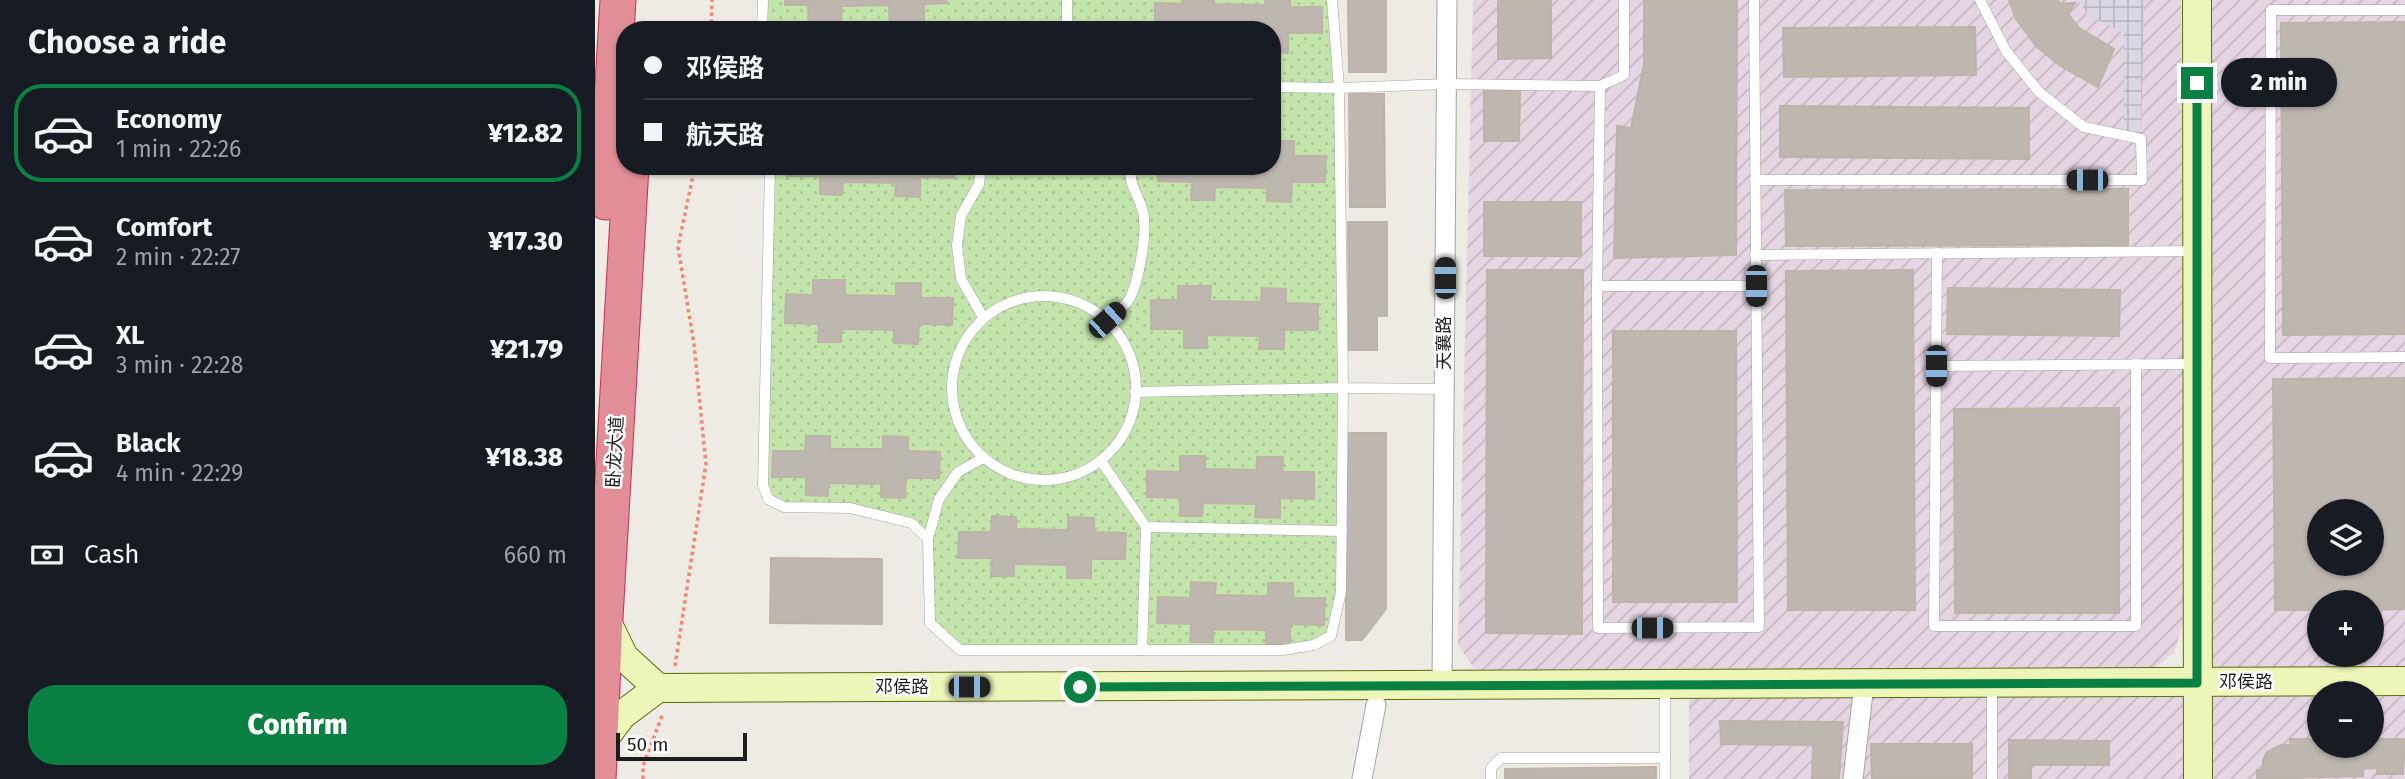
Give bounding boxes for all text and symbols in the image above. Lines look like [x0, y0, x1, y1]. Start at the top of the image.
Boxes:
text: Choose a ride [28, 23, 226, 61]
text: 邓侯路 [686, 53, 764, 84]
callout: 2 min [2221, 58, 2337, 108]
route end [2181, 67, 2213, 99]
text: 2 min [2251, 68, 2307, 96]
icon: car [32, 102, 95, 165]
text: Economy [116, 104, 222, 135]
text: ¥12.82 [488, 118, 563, 149]
text: 航天路 [686, 120, 764, 151]
text: 1 min · 22:26 [116, 135, 241, 163]
car [2067, 170, 2109, 191]
icon: car [32, 210, 95, 273]
text: Comfort [116, 212, 212, 243]
text: ¥17.30 [488, 226, 563, 257]
text: 2 min · 22:27 [116, 243, 241, 271]
car [1435, 257, 1456, 299]
car [1746, 265, 1767, 307]
car [1085, 298, 1130, 342]
street label: 天襄路 [1433, 316, 1455, 370]
icon: car [32, 318, 95, 381]
text: XL [116, 320, 144, 351]
text: ¥21.79 [490, 334, 563, 365]
car [1926, 345, 1947, 387]
text: 3 min · 22:28 [116, 351, 243, 379]
street label: 卧龙大道 [602, 415, 628, 489]
icon: car [32, 426, 95, 489]
text: Black [116, 428, 181, 459]
text: ¥18.38 [485, 442, 563, 473]
text: 4 min · 22:29 [116, 459, 243, 487]
map controls [2307, 499, 2384, 758]
button: layers [2307, 499, 2384, 576]
icon: cash [28, 536, 66, 574]
text: Cash [84, 539, 140, 570]
text: 660 m [504, 541, 567, 569]
button: + [2307, 590, 2384, 667]
car [1632, 618, 1674, 639]
route start [1064, 671, 1096, 703]
street label: 邓侯路 [2219, 671, 2273, 693]
street label: 邓侯路 [875, 676, 929, 698]
car [949, 677, 991, 698]
button: − [2307, 681, 2384, 758]
button: Confirm [28, 685, 567, 765]
scale bar [616, 730, 747, 762]
text: 50 m [627, 733, 668, 756]

